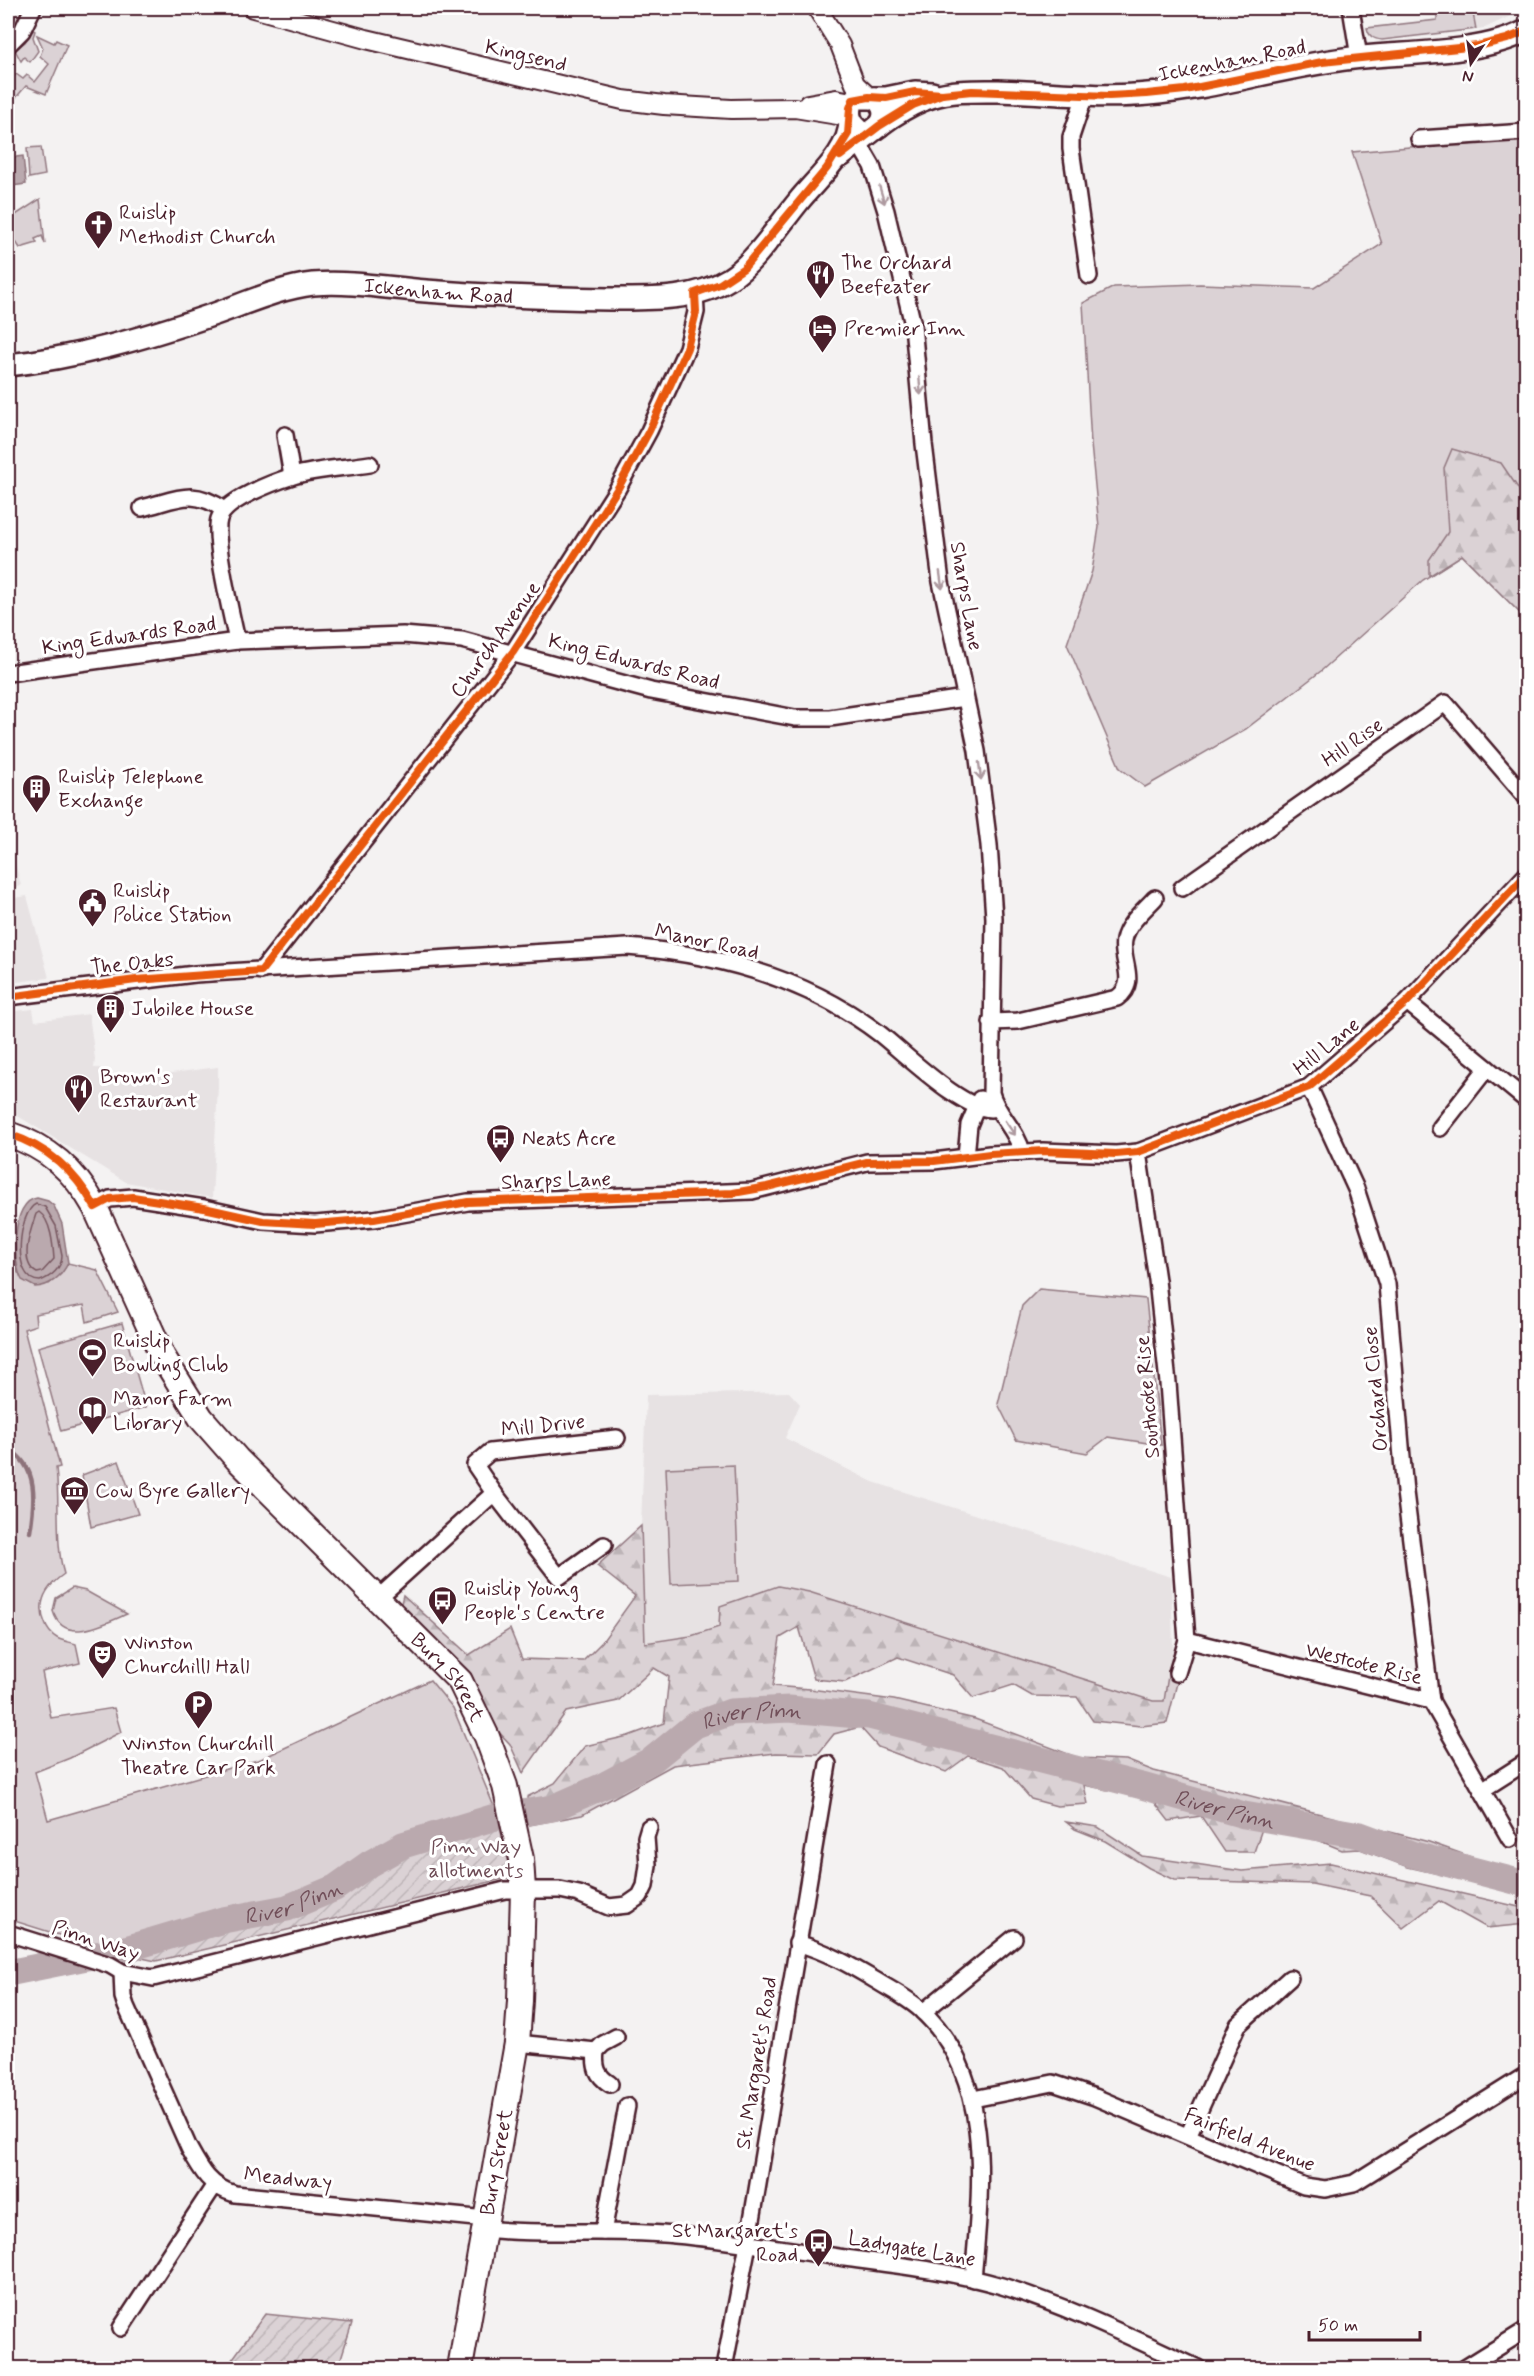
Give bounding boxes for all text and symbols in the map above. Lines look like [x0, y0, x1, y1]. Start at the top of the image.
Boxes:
street label: Kingsend [482, 33, 569, 80]
street label: Ickenham Road [1156, 33, 1308, 89]
north arrow [1441, 33, 1501, 93]
text: N [1460, 65, 1476, 88]
one-way arrow [877, 185, 888, 204]
place label: Ruislip Methodist Church [119, 199, 276, 251]
church icon: Ruislip Methodist Church [82, 208, 114, 250]
place label: The Orchard Beefeater [841, 249, 952, 301]
restaurant icon: The Orchard Beefeater [804, 258, 836, 300]
street label: Ickenham Road [362, 272, 513, 311]
hotel icon: Premier Inn [807, 312, 839, 354]
place label: Premier Inn [844, 315, 966, 343]
one-way arrow [914, 376, 925, 396]
street label: Sharps Lane [943, 540, 989, 653]
one-way arrow [936, 570, 947, 589]
street label: Church Avenue [444, 576, 548, 704]
street label: King Edwards Road [40, 610, 218, 663]
street label: King Edwards Road [545, 627, 722, 698]
street label: Hill Rise [1316, 711, 1389, 774]
one-way arrow [974, 760, 985, 780]
place label: Ruislip Telephone Exchange [58, 763, 204, 817]
building icon: Ruislip Telephone Exchange [21, 772, 53, 814]
place label: Ruislip Police Station [113, 877, 232, 929]
public building icon: Ruislip Police Station [76, 886, 108, 928]
street label: Manor Road [652, 917, 762, 967]
street label: The Oaks [89, 946, 175, 982]
building icon: Jubilee House [94, 992, 126, 1034]
place label: Jubilee House [131, 995, 254, 1023]
street label: Hill Lane [1287, 1011, 1366, 1082]
place label: Brown's Restaurant [100, 1063, 198, 1115]
restaurant icon: Brown's Restaurant [63, 1072, 95, 1114]
one-way arrow [1004, 1119, 1016, 1135]
bus stop icon: Neats Acre [485, 1122, 517, 1164]
place label: Neats Acre [522, 1125, 616, 1153]
street label: Sharps Lane [501, 1165, 612, 1197]
street label: Orchard Close [1357, 1325, 1395, 1453]
place label: Ruislip Bowling Club [113, 1327, 229, 1381]
street label: Southcote Rise [1129, 1334, 1167, 1459]
sports icon: Ruislip Bowling Club [76, 1336, 108, 1378]
place label: Manor Farm Library [113, 1385, 233, 1437]
library icon: Manor Farm Library [76, 1394, 108, 1436]
street label: Mill Drive [500, 1408, 587, 1444]
museum icon: Cow Byre Gallery [58, 1474, 90, 1516]
place label: Cow Byre Gallery [95, 1477, 250, 1505]
place label: Ruislip Young People's Centre [464, 1575, 605, 1627]
bus stop icon: Ruislip Young People's Centre [427, 1584, 459, 1626]
street label: Bury Street [404, 1627, 491, 1727]
place label: Winston Churchilll Hall [124, 1629, 249, 1681]
street label: Westcote Rise [1302, 1636, 1425, 1692]
theatre icon: Winston Churchilll Hall [87, 1638, 119, 1680]
parking icon: Winston Churchill Theatre Car Park [182, 1688, 214, 1730]
water label: River Pinn [698, 1697, 803, 1738]
place label: Winston Churchill Theatre Car Park [121, 1730, 275, 1782]
water label: River Pinn [1171, 1784, 1276, 1836]
park label: Pinn Way allotments [428, 1833, 524, 1885]
water label: River Pinn [242, 1875, 347, 1932]
street label: Pinn Way [48, 1914, 143, 1968]
street label: St. Margaret's Road [730, 1975, 785, 2152]
street label: Fairfield Avenue [1180, 2101, 1319, 2179]
street label: Bury Street [474, 2106, 520, 2218]
street label: Meadway [242, 2160, 333, 2198]
place label: St Margaret's Road [672, 2217, 798, 2269]
street label: Ladygate Lane [846, 2224, 978, 2274]
bus stop icon: St Margaret's Road [803, 2226, 835, 2268]
scale bar [1309, 2304, 1420, 2342]
text: 50 m [1318, 2314, 1358, 2338]

